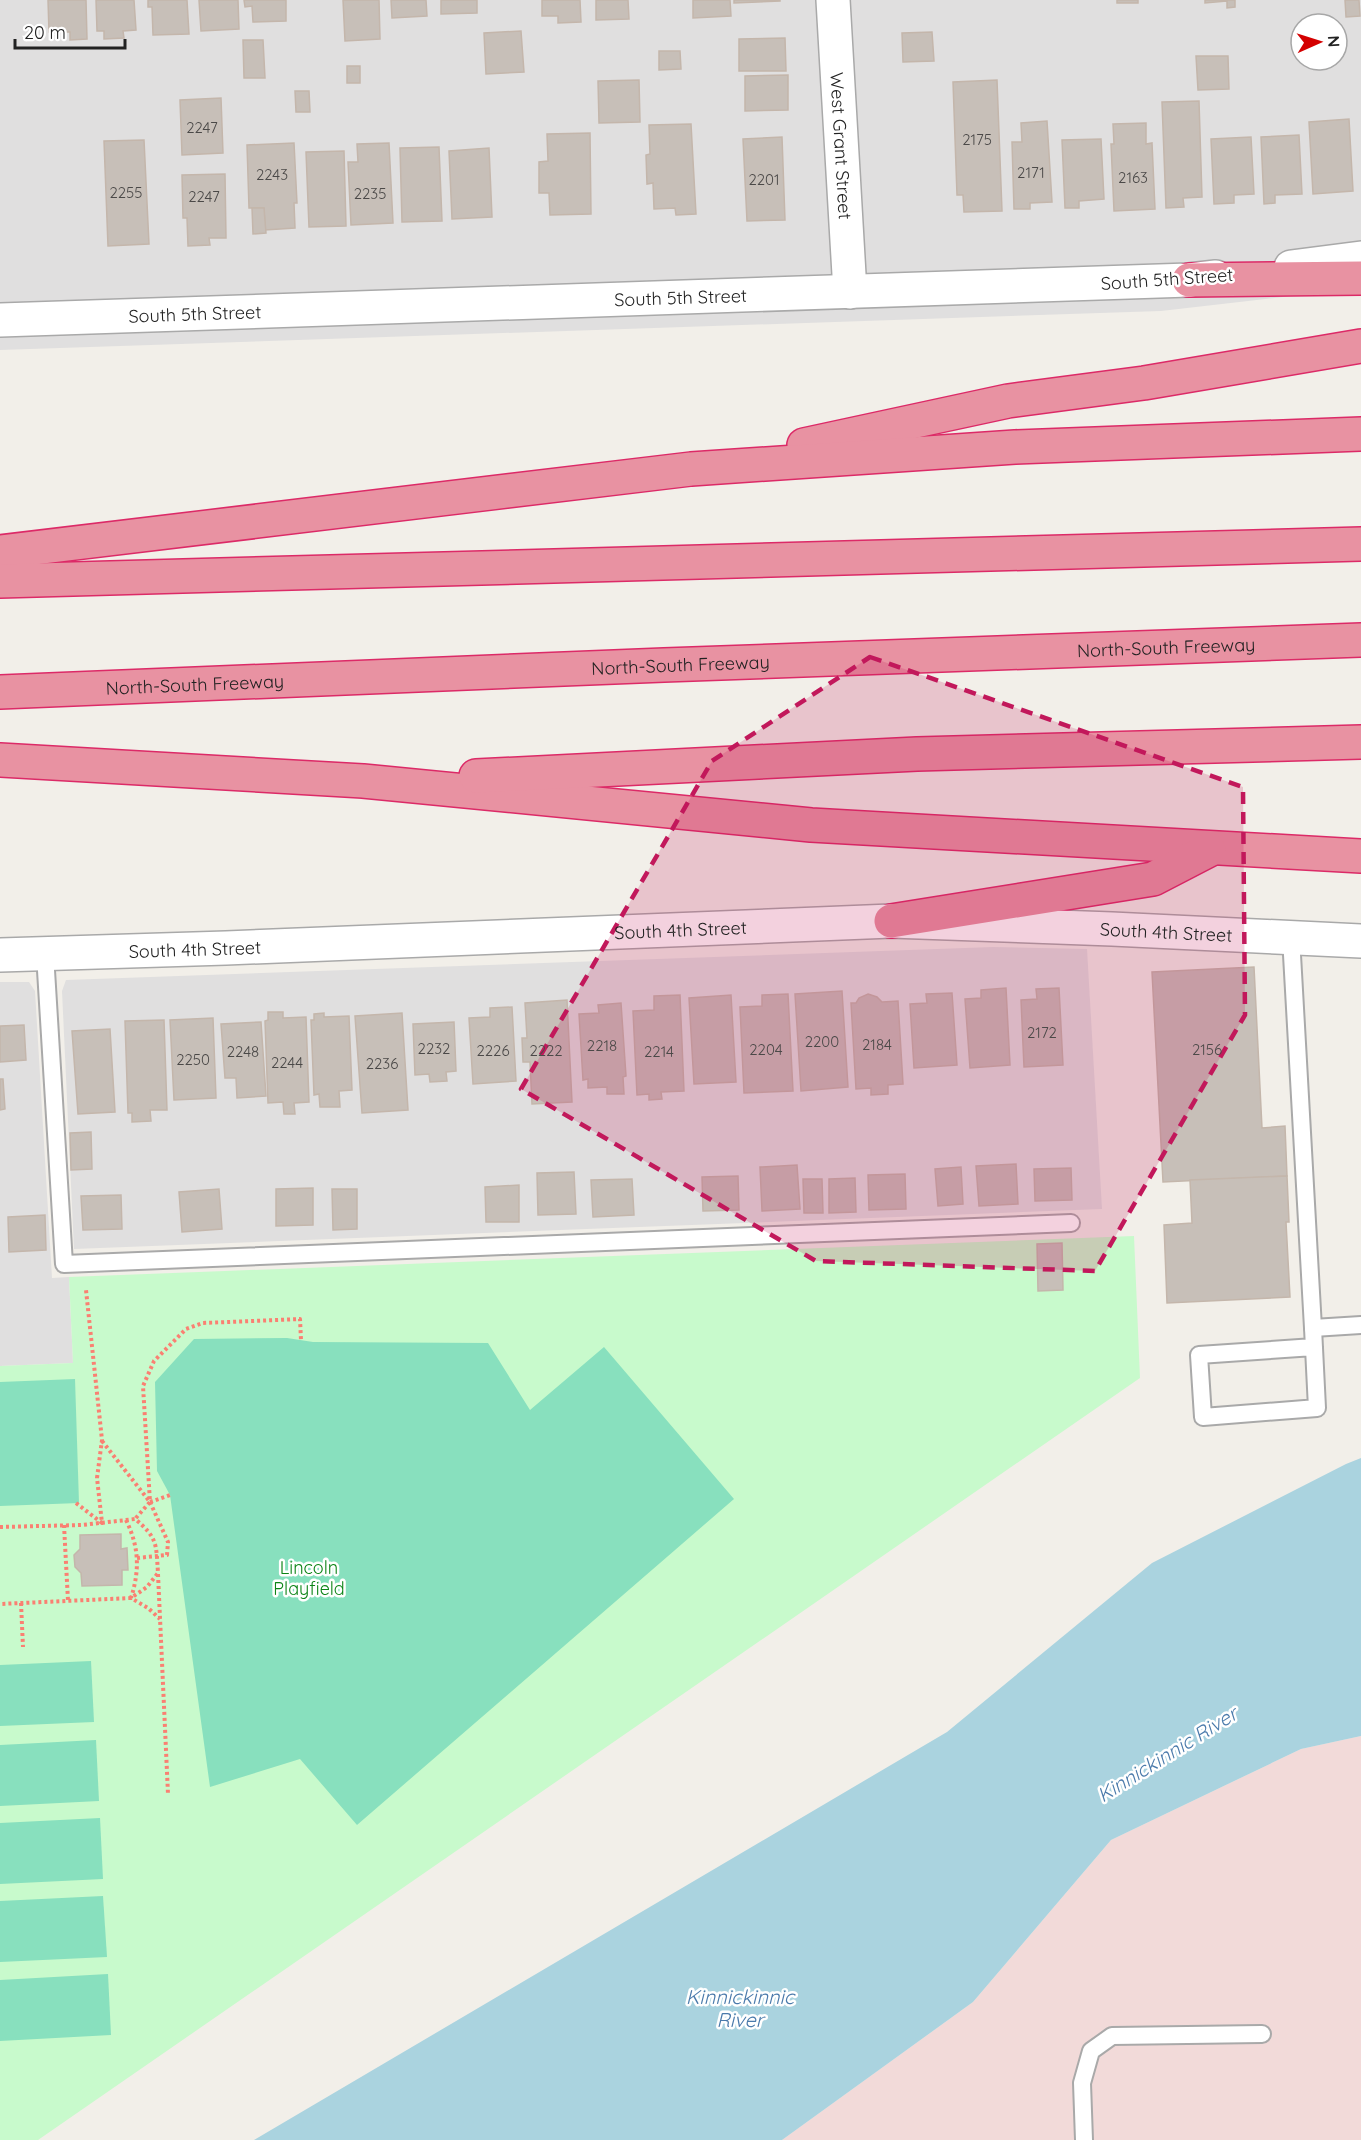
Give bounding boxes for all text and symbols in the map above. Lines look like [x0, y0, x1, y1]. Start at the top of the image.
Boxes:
scale bar [15, 12, 124, 50]
north arrow [1289, 12, 1349, 72]
text: 20 m [24, 21, 66, 44]
text: N [1324, 35, 1344, 48]
street label: West Grant Street [826, 71, 857, 220]
house number: 2247 [186, 118, 218, 137]
house number: 2175 [962, 130, 992, 149]
house number: 2171 [1017, 163, 1045, 182]
house number: 2243 [256, 165, 288, 184]
house number: 2163 [1118, 168, 1148, 187]
house number: 2201 [748, 170, 780, 189]
house number: 2255 [110, 183, 142, 202]
house number: 2235 [354, 184, 386, 203]
house number: 2247 [188, 187, 220, 206]
street label: South 5th Street [1100, 263, 1234, 295]
street label: South 5th Street [614, 283, 747, 311]
street label: South 5th Street [128, 300, 262, 327]
street label: North-South Freeway [1077, 632, 1256, 662]
street label: North-South Freeway [591, 650, 770, 679]
street label: North-South Freeway [105, 669, 284, 699]
street label: South 4th Street [614, 915, 747, 944]
street label: South 4th Street [1100, 917, 1233, 946]
street label: South 4th Street [128, 935, 262, 963]
house number: 2172 [1027, 1023, 1057, 1042]
house number: 2200 [805, 1032, 839, 1051]
house number: 2184 [862, 1035, 892, 1054]
house number: 2218 [587, 1036, 617, 1055]
house number: 2232 [418, 1039, 450, 1058]
house number: 2204 [749, 1040, 783, 1059]
house number: 2156 [1192, 1040, 1222, 1059]
house number: 2226 [476, 1041, 510, 1060]
house number: 2222 [529, 1041, 563, 1060]
house number: 2248 [227, 1042, 259, 1061]
house number: 2214 [644, 1042, 674, 1061]
house number: 2250 [176, 1050, 210, 1069]
house number: 2244 [271, 1053, 303, 1072]
house number: 2236 [366, 1054, 398, 1073]
park label: Lincoln Playfield [273, 1556, 345, 1600]
water label: Kinnickinnic River [1092, 1700, 1244, 1807]
water label: Kinnickinnic River [686, 1984, 796, 2032]

